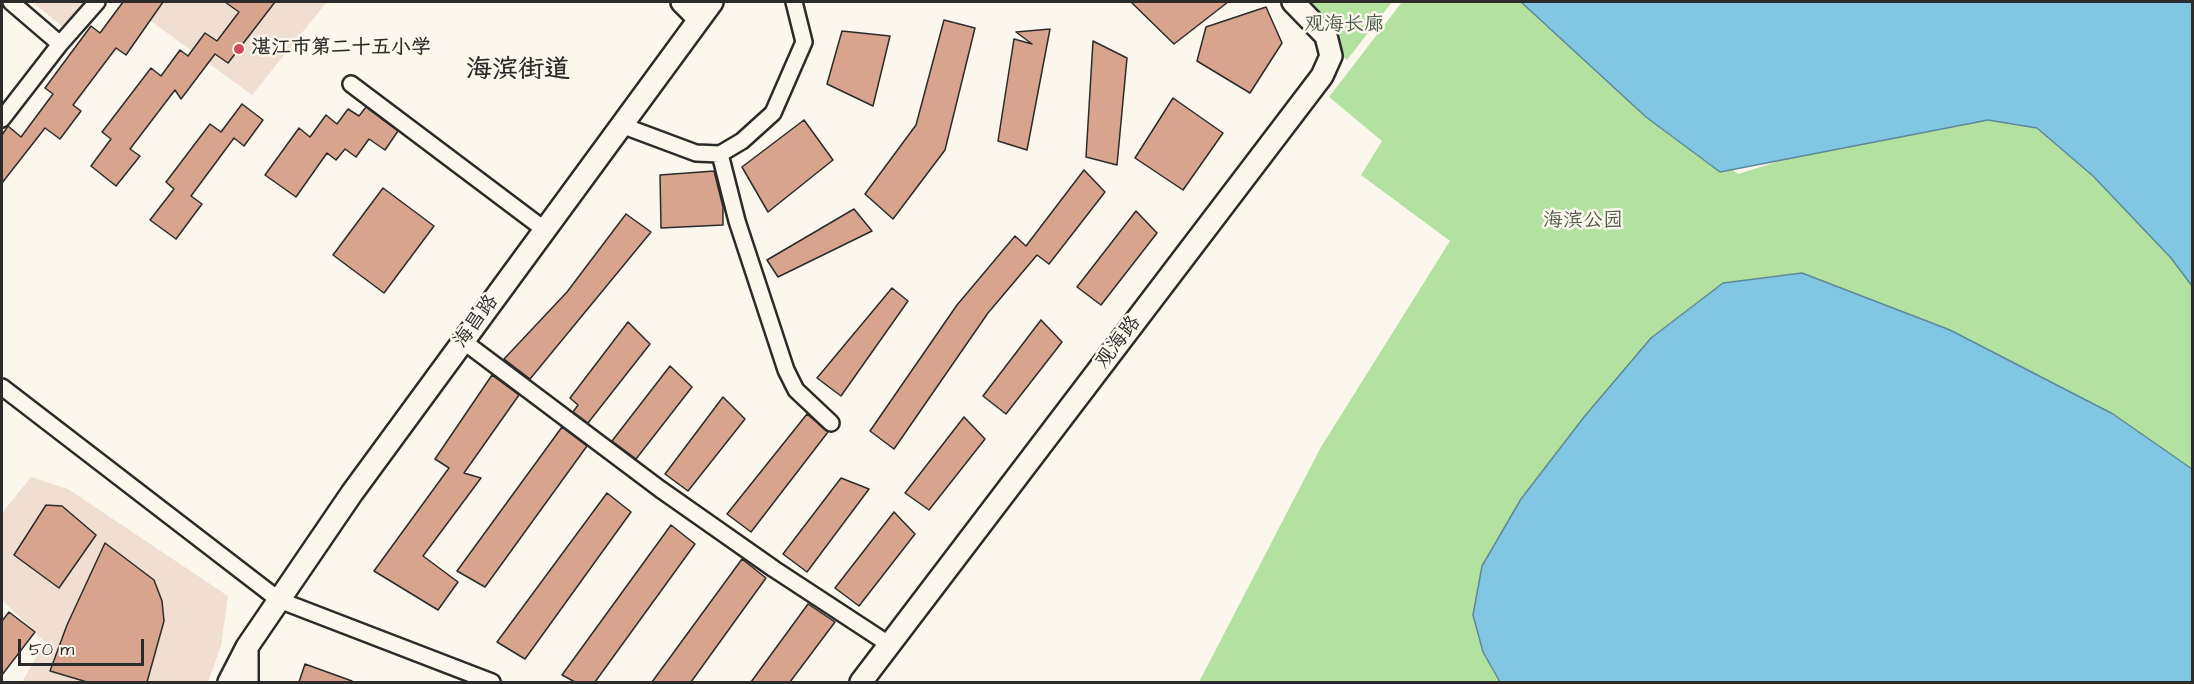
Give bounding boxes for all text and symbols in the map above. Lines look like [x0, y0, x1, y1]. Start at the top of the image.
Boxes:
park label: 观海长廊 [1304, 14, 1384, 38]
place label: 湛江市第二十五小学 [251, 37, 431, 61]
marker: 湛江市第二十五小学 [232, 42, 246, 56]
district label: 海滨街道 [466, 56, 570, 88]
park label: 海滨公园 [1543, 210, 1623, 234]
street label: 海昌路 [450, 291, 504, 353]
street label: 观海路 [1091, 312, 1147, 374]
scale bar [21, 627, 147, 665]
text: 50 m [29, 637, 74, 662]

